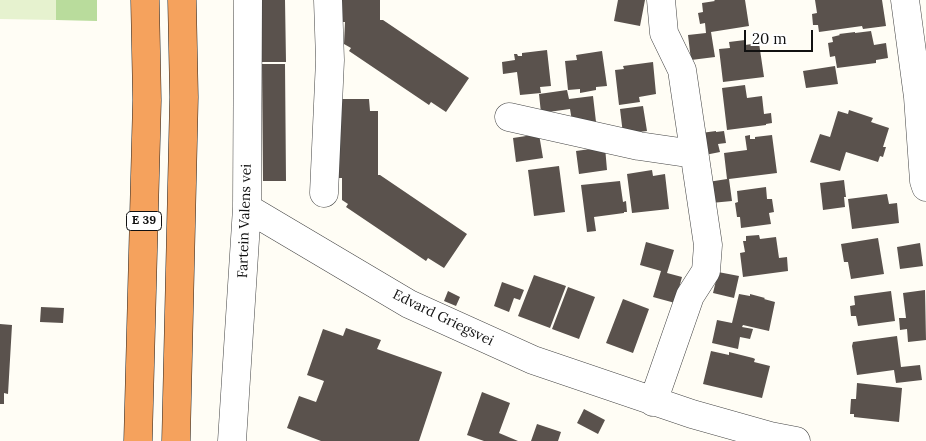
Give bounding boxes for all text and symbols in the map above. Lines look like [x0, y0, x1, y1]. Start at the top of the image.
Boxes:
scale bar [746, 20, 815, 52]
text: 20 m [752, 29, 787, 48]
street label: Fartein Valens vei [235, 164, 255, 278]
road number: E 39 [126, 212, 162, 230]
street label: Edvard Griegsvei [390, 286, 496, 350]

